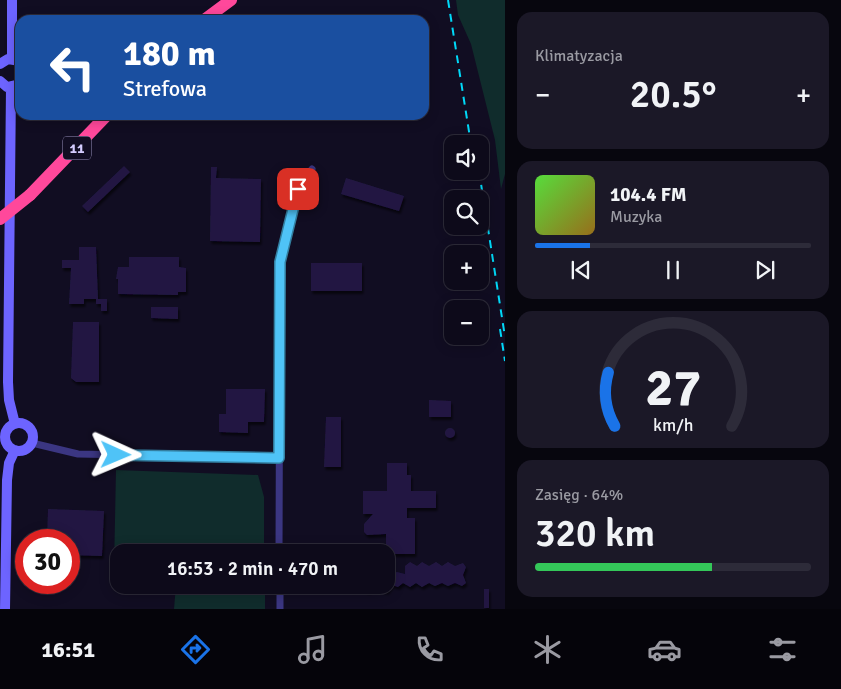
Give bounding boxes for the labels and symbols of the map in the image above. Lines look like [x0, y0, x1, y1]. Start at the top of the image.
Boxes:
road number: 11 [63, 136, 91, 160]
pin [277, 168, 319, 210]
position arrow [89, 428, 141, 480]
speed limit sign: 30 [15, 529, 80, 594]

